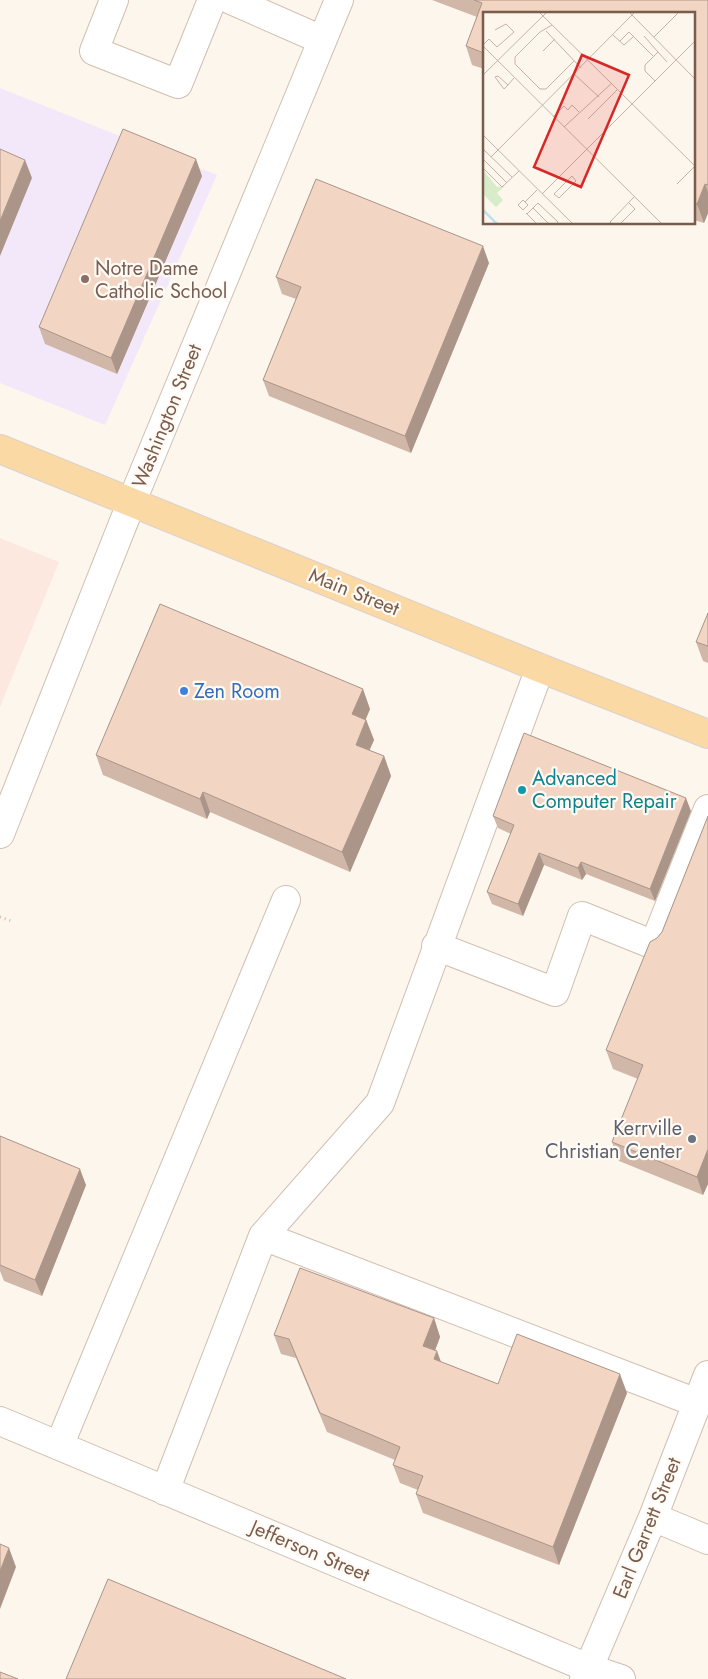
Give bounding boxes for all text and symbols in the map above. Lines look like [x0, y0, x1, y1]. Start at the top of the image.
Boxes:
inset map [483, 12, 696, 225]
place label: Notre Dame Catholic School [95, 254, 227, 306]
marker: Notre Dame Catholic School [79, 273, 91, 285]
street label: Washington Street [125, 339, 209, 492]
street label: Main Street [304, 561, 404, 623]
place label: Zen Room [194, 677, 280, 706]
marker: Zen Room [178, 685, 190, 697]
place label: Advanced Computer Repair [532, 764, 677, 816]
marker: Advanced Computer Repair [516, 784, 528, 796]
place label: Kerrville Christian Center [545, 1114, 682, 1166]
marker: Kerrville Christian Center [686, 1133, 698, 1145]
street label: Earl Garrett Street [605, 1453, 689, 1603]
street label: Jefferson Street [243, 1512, 374, 1589]

